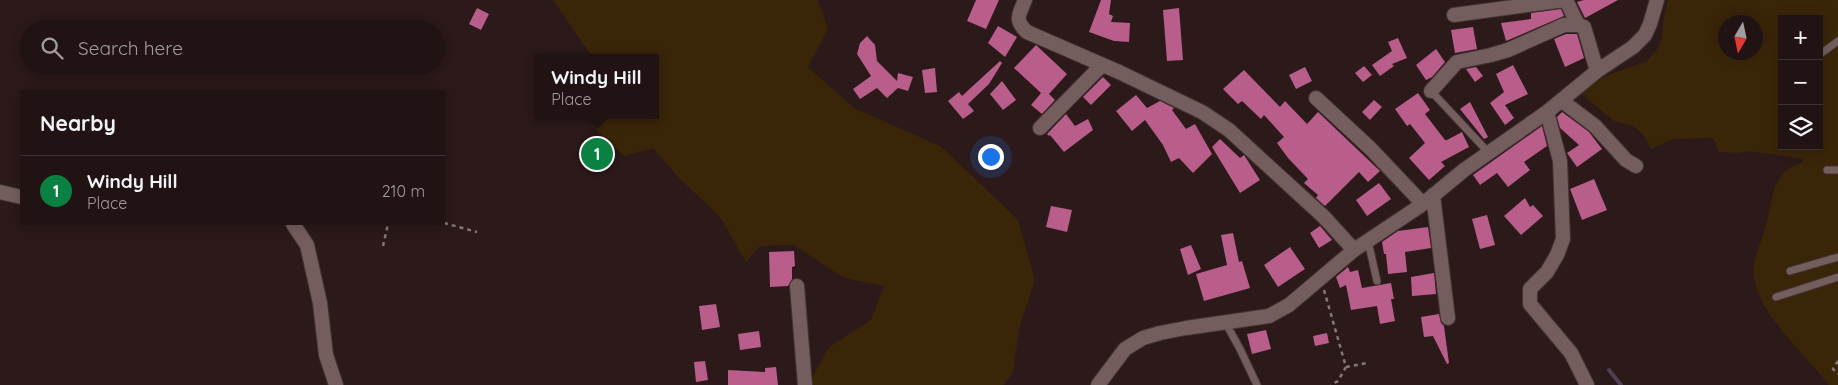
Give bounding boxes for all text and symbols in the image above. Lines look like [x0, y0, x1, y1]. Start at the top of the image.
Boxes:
north arrow [1718, 15, 1763, 60]
map controls [1778, 15, 1823, 150]
button: + [1778, 15, 1823, 60]
search box [20, 20, 445, 75]
icon: search [38, 34, 66, 62]
text: Search here [78, 36, 183, 60]
popup [534, 54, 659, 119]
button: − [1778, 60, 1823, 105]
text: Windy Hill [551, 65, 642, 89]
text: Place [551, 89, 591, 109]
button: layers [1778, 105, 1823, 150]
text: Nearby [40, 110, 116, 136]
pin: 1 [581, 135, 613, 173]
your location [978, 144, 1004, 170]
text: Windy Hill [87, 169, 178, 193]
text: 1 [53, 181, 59, 201]
text: 210 m [382, 181, 425, 201]
text: Place [87, 193, 127, 213]

